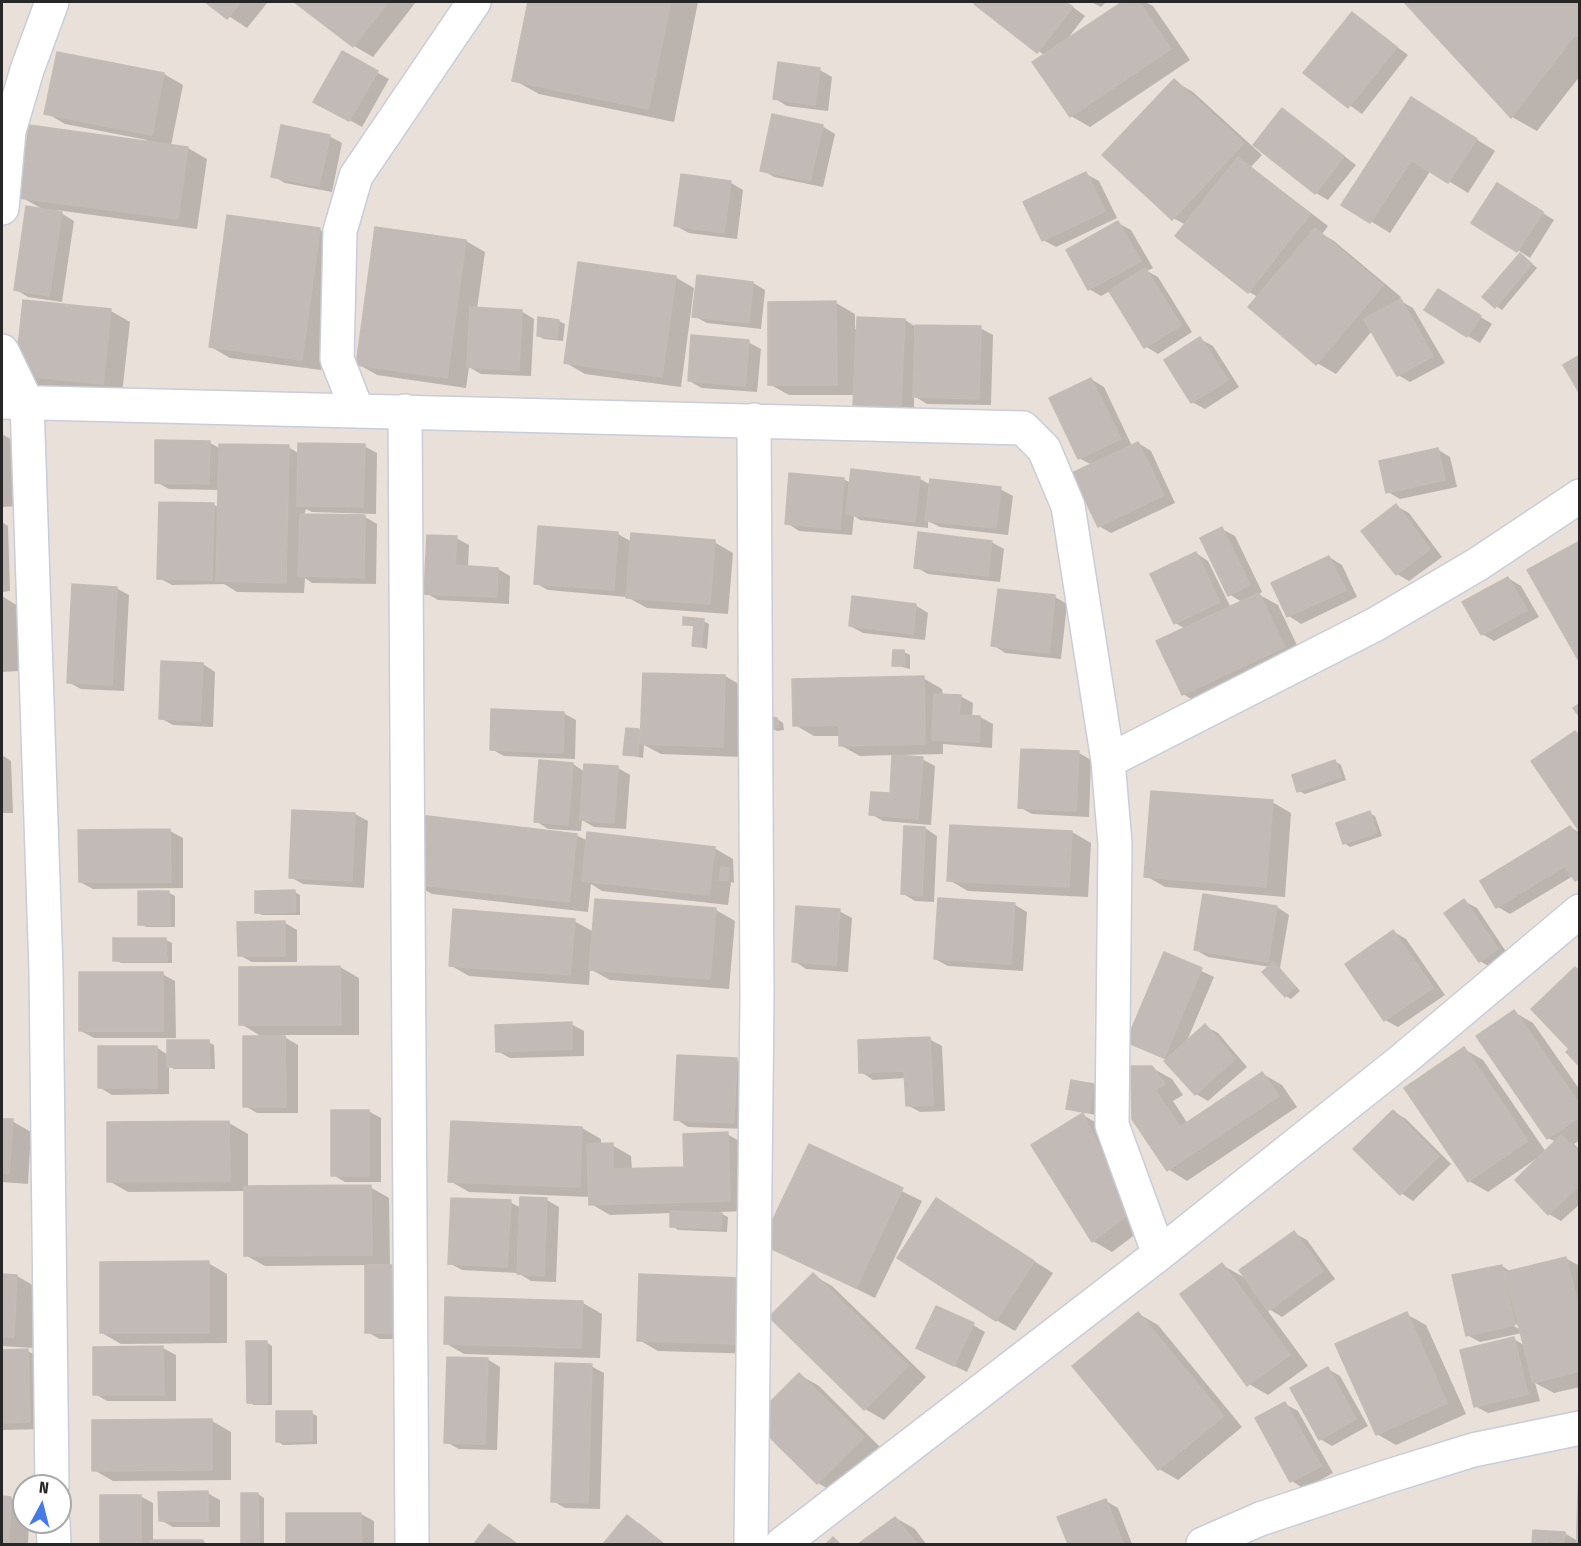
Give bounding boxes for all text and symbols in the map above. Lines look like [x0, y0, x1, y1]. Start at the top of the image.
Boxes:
north arrow [12, 1474, 72, 1534]
text: N [38, 1478, 50, 1498]

